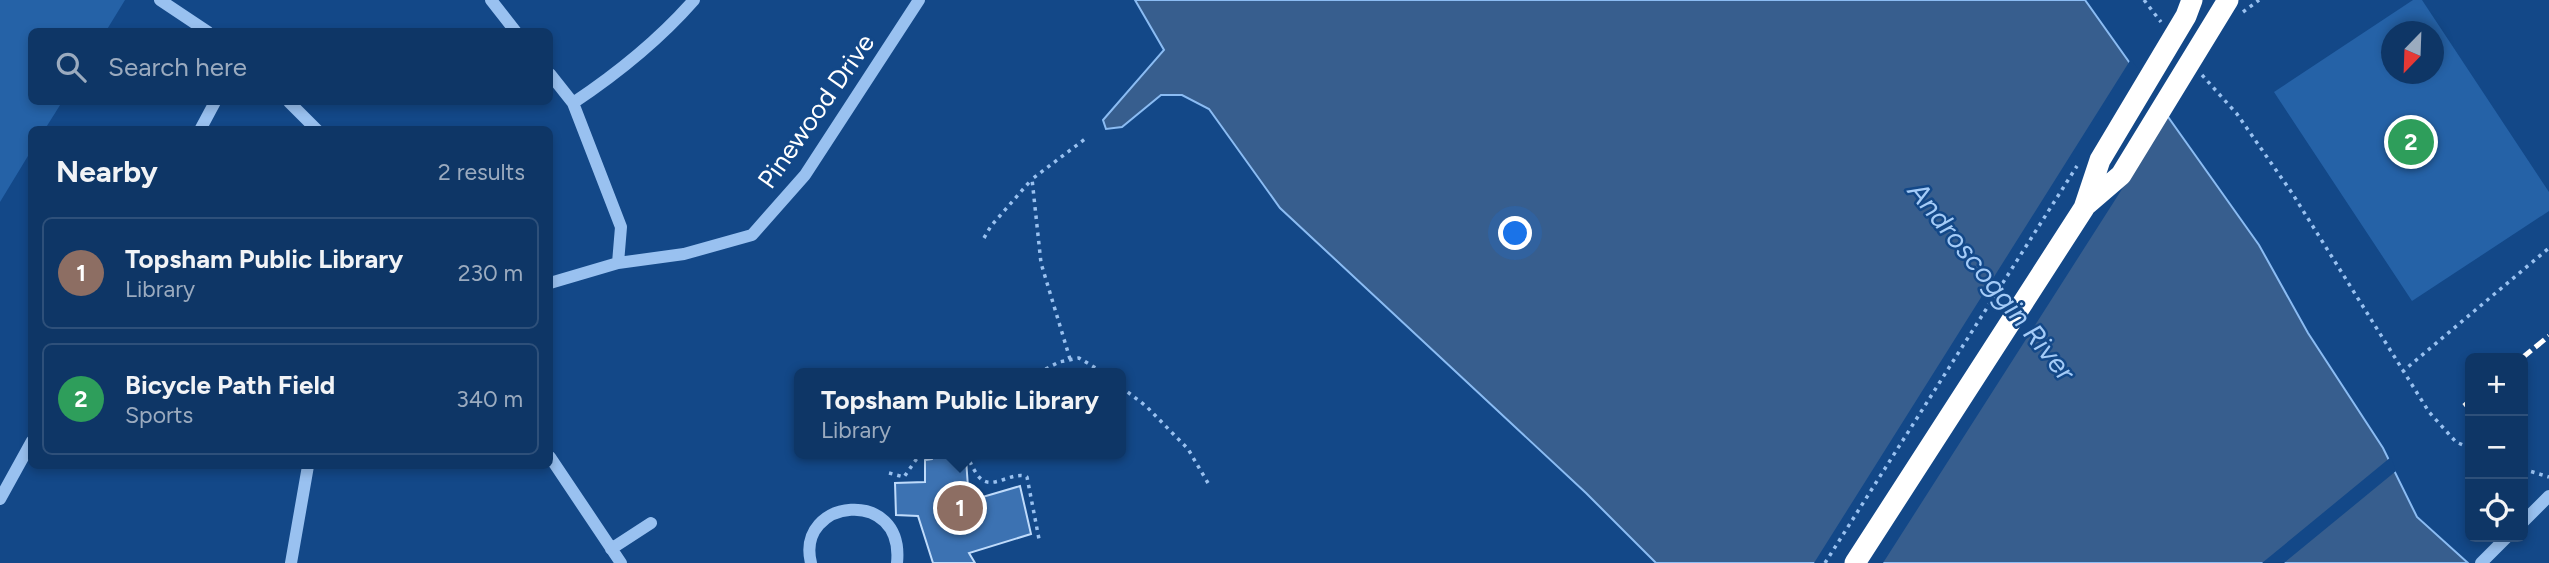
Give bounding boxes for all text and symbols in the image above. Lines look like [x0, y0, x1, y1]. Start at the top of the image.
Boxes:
north arrow [2381, 21, 2444, 84]
street label: Pinewood Drive [751, 27, 881, 195]
search box [28, 28, 553, 105]
icon: search [52, 48, 90, 86]
text: Search here [108, 51, 247, 83]
pin: 2 [2388, 116, 2434, 168]
text: Nearby [56, 153, 158, 190]
text: 2 results [438, 158, 525, 186]
water label: Androscoggin River [1901, 174, 2084, 389]
your location [1498, 216, 1532, 250]
text: Topsham Public Library [125, 243, 403, 275]
text: 1 [76, 259, 86, 287]
text: 230 m [458, 259, 523, 287]
text: Library [125, 275, 195, 303]
map controls [2465, 353, 2528, 542]
button: + [2465, 353, 2528, 416]
popup [794, 368, 1126, 459]
text: Bicycle Path Field [125, 369, 335, 401]
text: Topsham Public Library [821, 384, 1099, 416]
text: 2 [74, 385, 88, 413]
text: 340 m [456, 385, 523, 413]
text: Sports [125, 401, 193, 429]
text: Library [821, 416, 891, 444]
button: − [2465, 416, 2528, 479]
button: locate [2465, 479, 2528, 542]
pin: 1 [937, 482, 983, 534]

